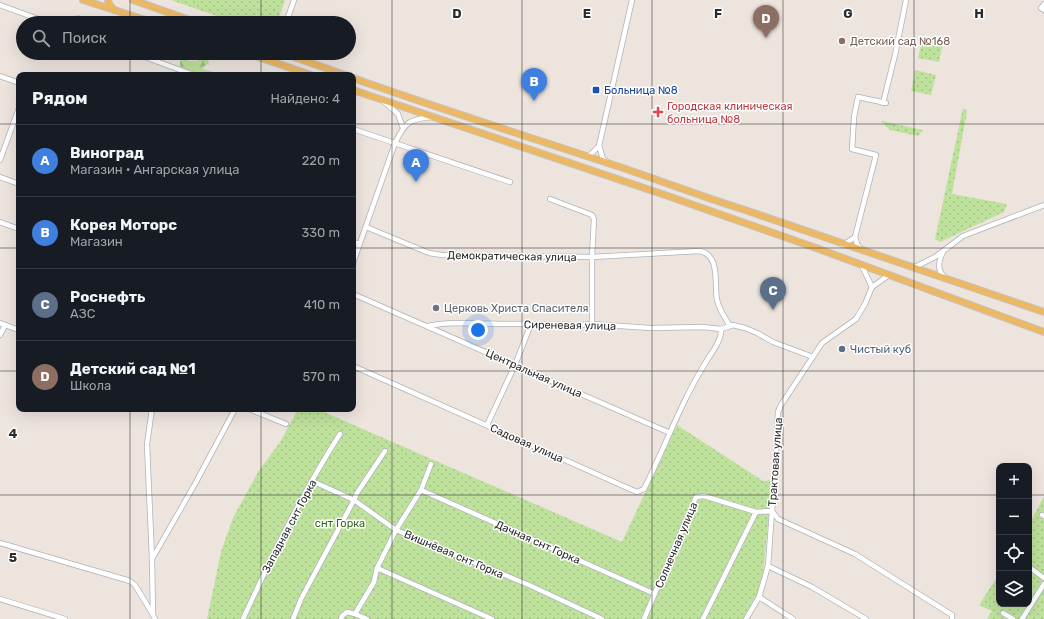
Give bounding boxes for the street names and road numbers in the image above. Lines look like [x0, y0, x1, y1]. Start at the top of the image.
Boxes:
street label: Демократическая улица [447, 249, 577, 264]
street label: Сиреневая улица [524, 318, 616, 333]
street label: Центральная улица [484, 346, 584, 401]
street label: Трактовая улица [766, 417, 785, 507]
street label: Садовая улица [488, 421, 565, 465]
street label: Западная снт Горка [259, 477, 320, 575]
street label: Солнечная улица [653, 500, 700, 590]
street label: Дачная снт Горка [493, 518, 582, 567]
street label: Вишнёвая снт Горка [402, 528, 506, 581]

